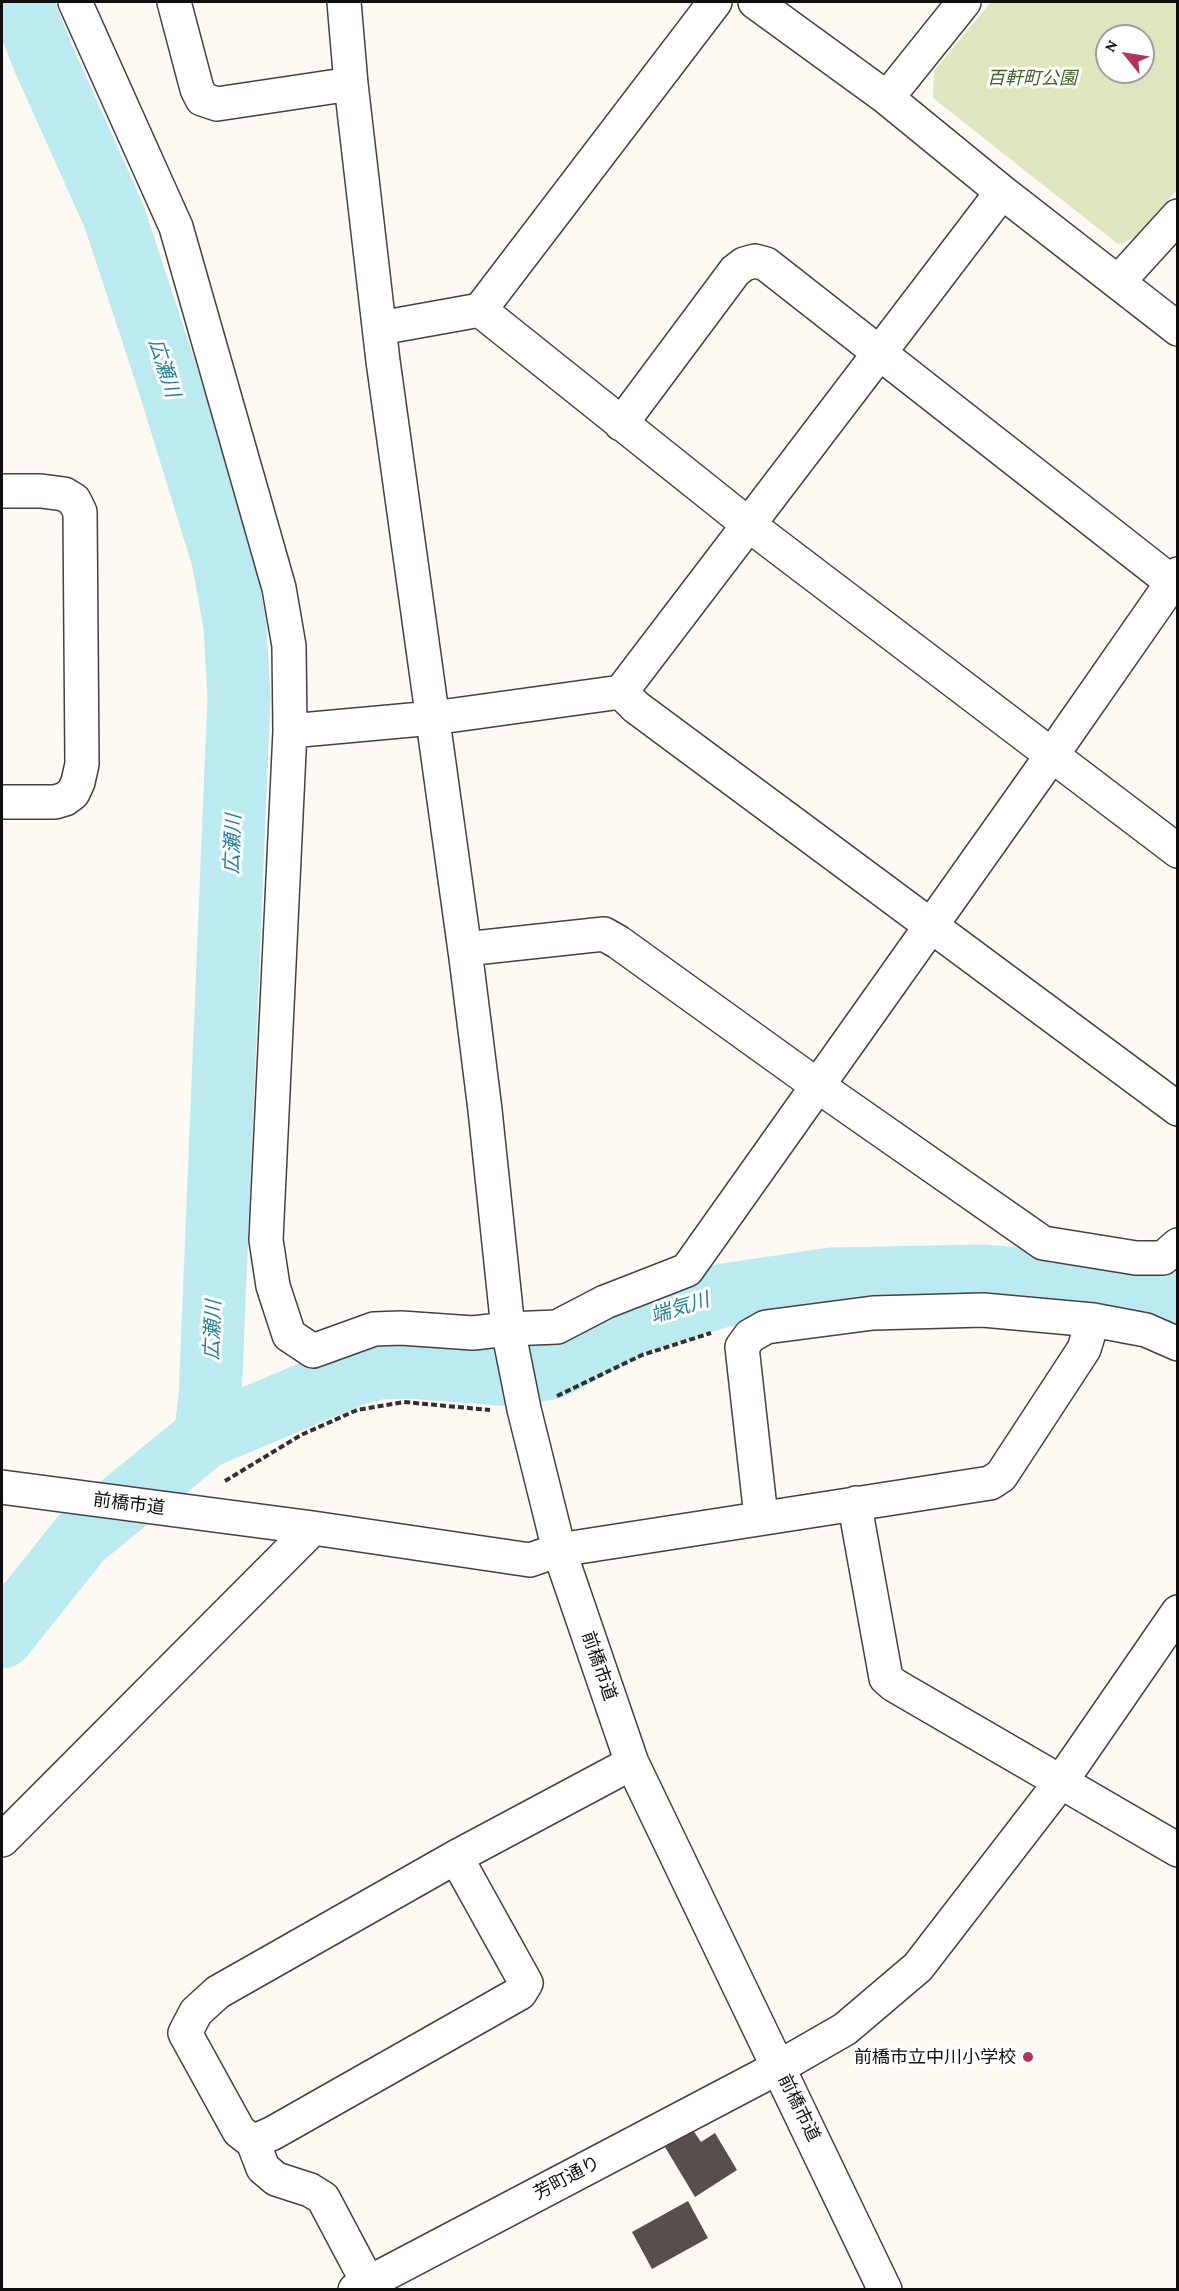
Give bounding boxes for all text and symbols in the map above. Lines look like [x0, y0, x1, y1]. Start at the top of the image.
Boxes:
north arrow [1095, 24, 1155, 84]
text: N [1101, 37, 1121, 55]
park label: 百軒町公園 [987, 67, 1077, 89]
water label: 広瀬川 [143, 336, 185, 400]
water label: 広瀬川 [220, 814, 246, 874]
water label: 端気川 [648, 1288, 712, 1328]
water label: 広瀬川 [200, 1300, 226, 1360]
street label: 前橋市道 [92, 1489, 166, 1519]
street label: 前橋市道 [577, 1628, 621, 1704]
place label: 前橋市立中川小学校 [854, 2046, 1016, 2068]
marker: 前橋市立中川小学校 [1021, 2050, 1035, 2064]
street label: 前橋市道 [774, 2071, 824, 2145]
street label: 芳町通り [530, 2152, 604, 2204]

